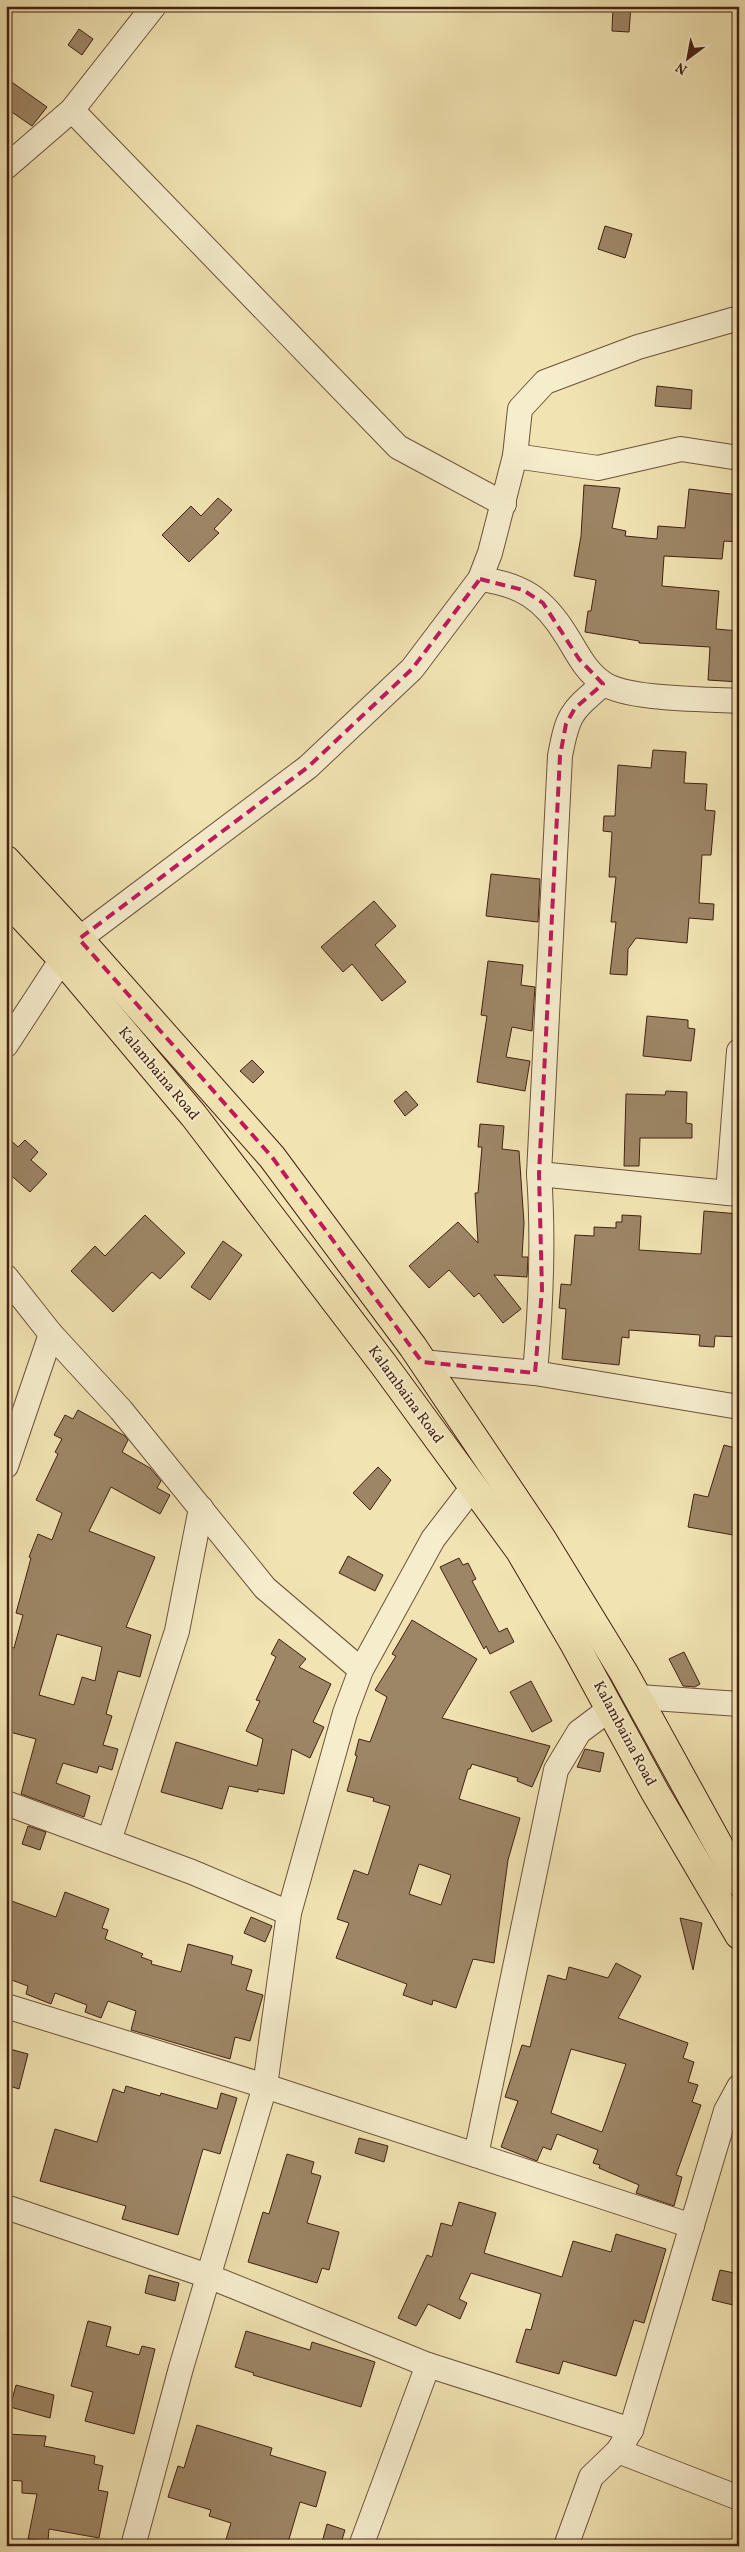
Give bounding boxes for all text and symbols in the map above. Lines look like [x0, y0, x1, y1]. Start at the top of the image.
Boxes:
north arrow [662, 32, 712, 82]
text: N [673, 57, 691, 79]
street label: Kalambaina Road [113, 1023, 203, 1125]
street label: Kalambaina Road [362, 1342, 448, 1448]
street label: Kalambaina Road [587, 1678, 661, 1790]

